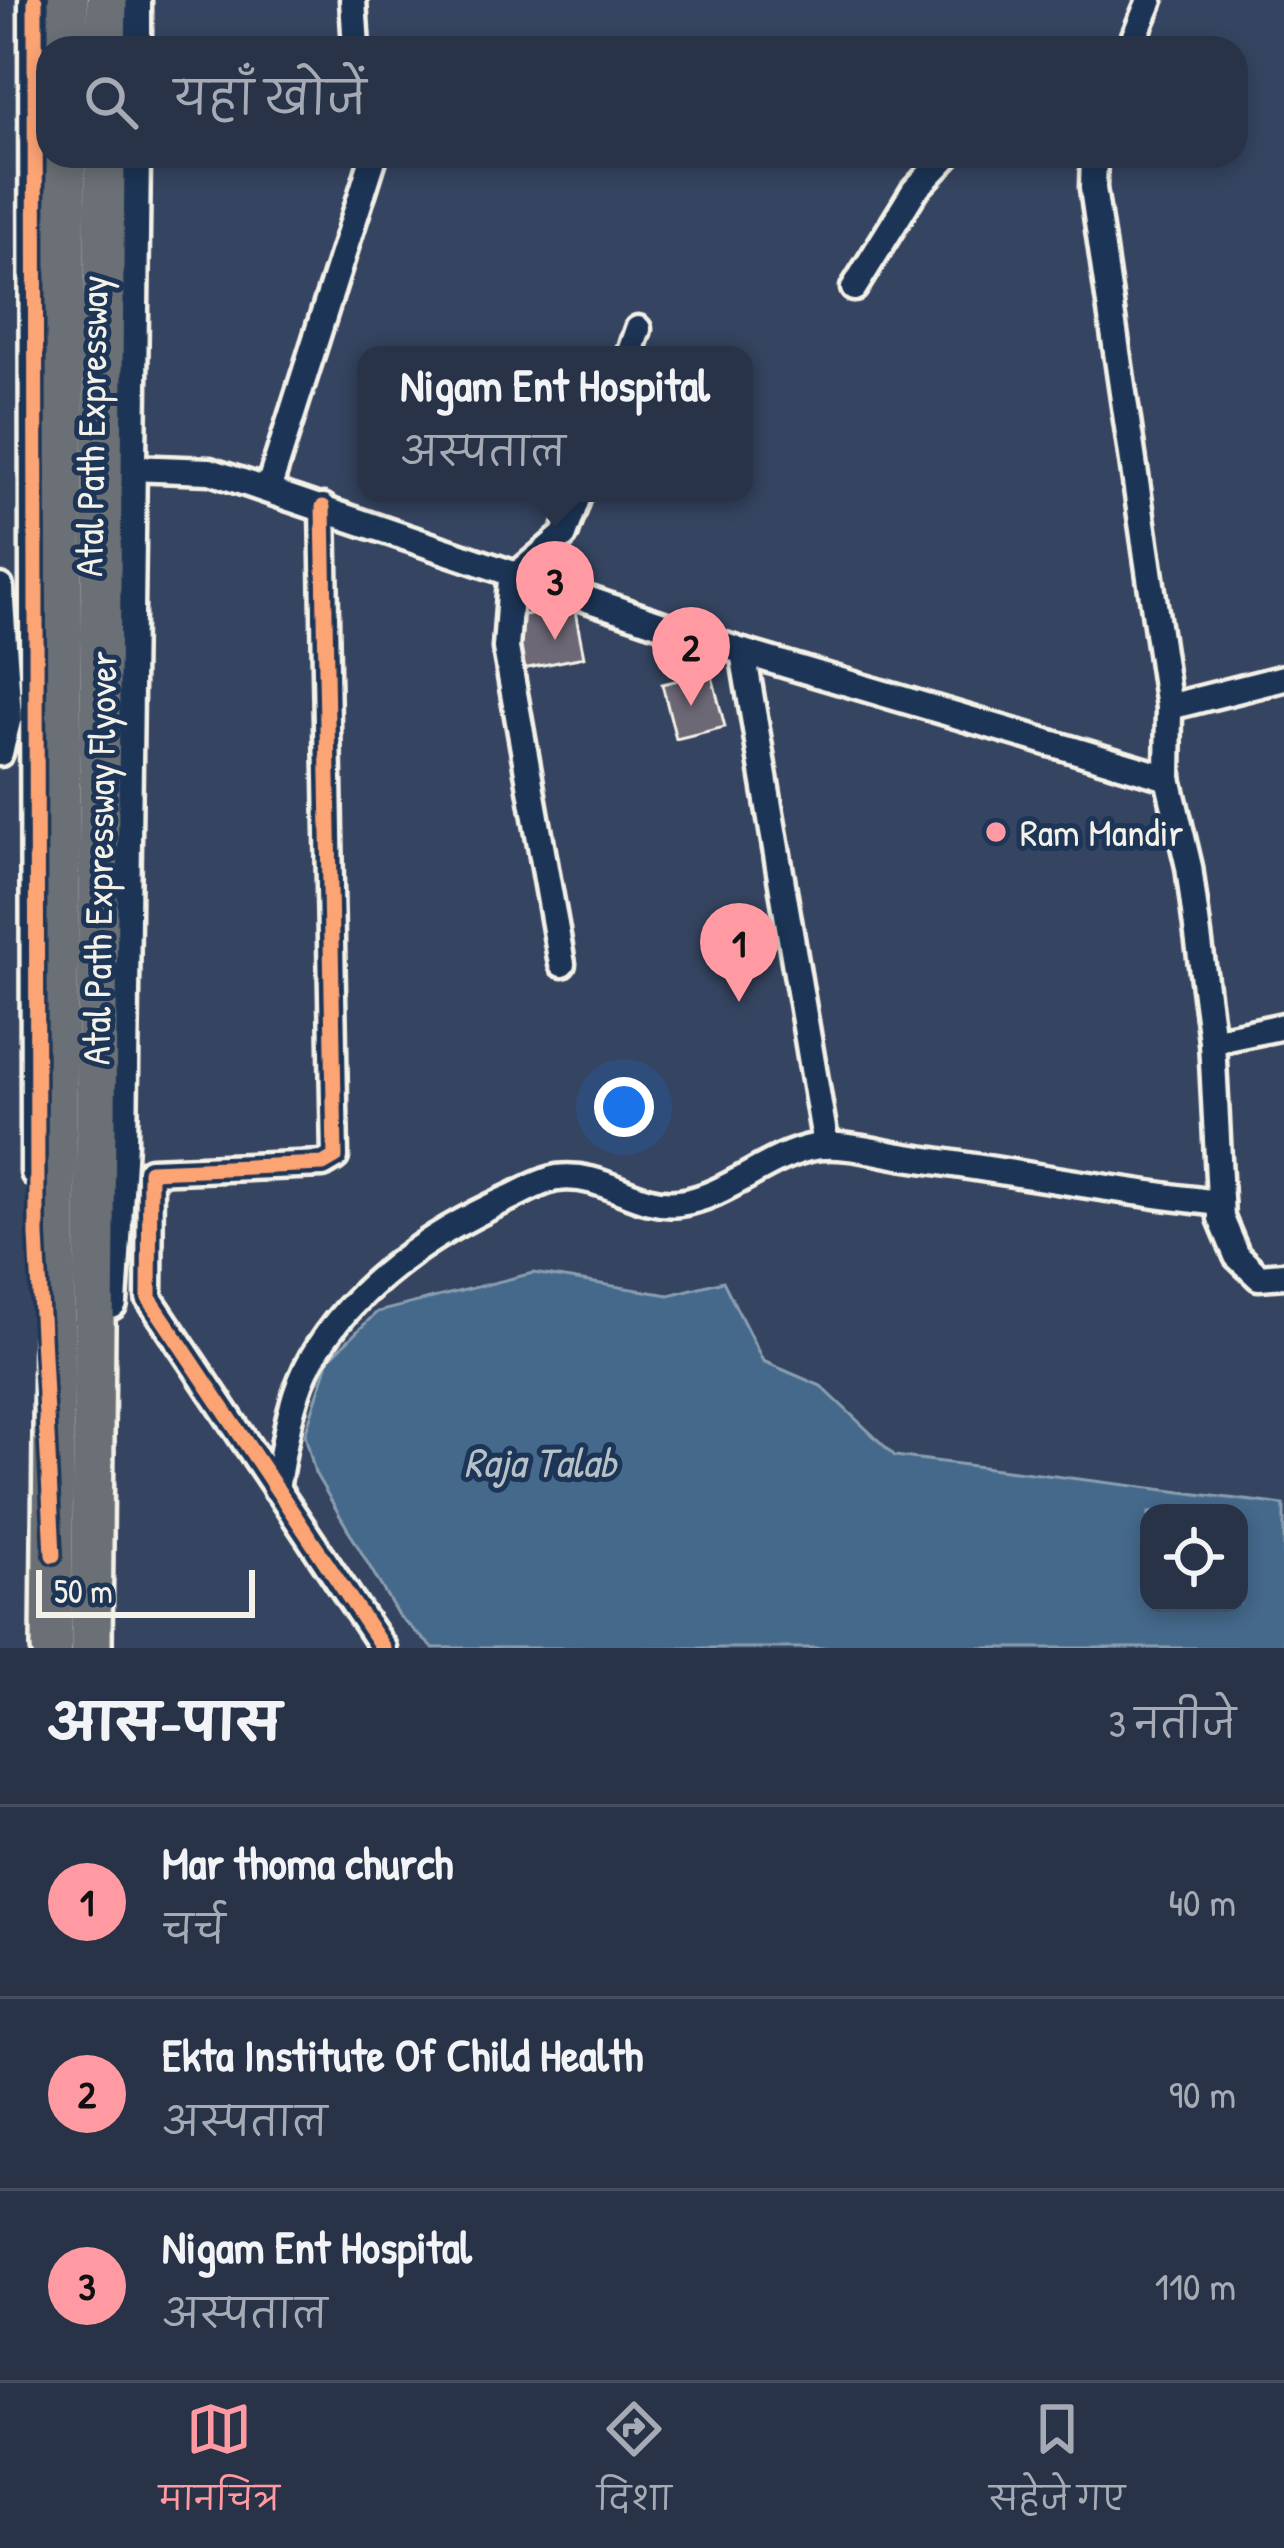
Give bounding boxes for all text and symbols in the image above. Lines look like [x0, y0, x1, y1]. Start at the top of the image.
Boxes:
search box [36, 36, 1248, 168]
text: यहाँ खोजें [174, 67, 366, 128]
icon: search [78, 69, 144, 135]
street label: Atal Path Expressway [61, 275, 120, 577]
popup [357, 346, 753, 502]
text: Nigam Ent Hospital [400, 354, 710, 415]
text: अस्पताल [400, 424, 566, 477]
pin: 3 [516, 541, 594, 640]
pin: 2 [652, 607, 730, 706]
street label: Atal Path Expressway Flyover [68, 651, 129, 1065]
place label: Ram Mandir [1020, 805, 1184, 858]
marker: Ram Mandir [983, 819, 1009, 845]
pin: 1 [700, 903, 778, 1002]
your location [594, 1077, 654, 1137]
water label: Raja Talab [464, 1433, 619, 1490]
map controls [1140, 1504, 1248, 1612]
button: locate [1140, 1504, 1248, 1612]
scale bar [36, 1564, 255, 1617]
text: 50 m [54, 1569, 113, 1613]
text: आस-पास [48, 1687, 281, 1756]
text: 3 नतीजे [1108, 1696, 1236, 1749]
text: Mar thoma church [162, 1832, 453, 1893]
text: 1 [80, 1875, 94, 1928]
text: 40 m [1168, 1875, 1236, 1928]
text: चर्च [162, 1902, 226, 1955]
text: Ekta Institute Of Child Health [162, 2024, 643, 2085]
text: 2 [78, 2067, 96, 2120]
text: 90 m [1169, 2067, 1236, 2120]
text: अस्पताल [162, 2094, 328, 2147]
text: Nigam Ent Hospital [162, 2216, 472, 2277]
text: 3 [78, 2259, 96, 2312]
text: 110 m [1155, 2259, 1236, 2312]
text: अस्पताल [162, 2286, 328, 2339]
tab: मानचित्र [159, 2396, 280, 2535]
tab: दिशा [597, 2396, 672, 2535]
tab: सहेजे गए [989, 2396, 1125, 2535]

